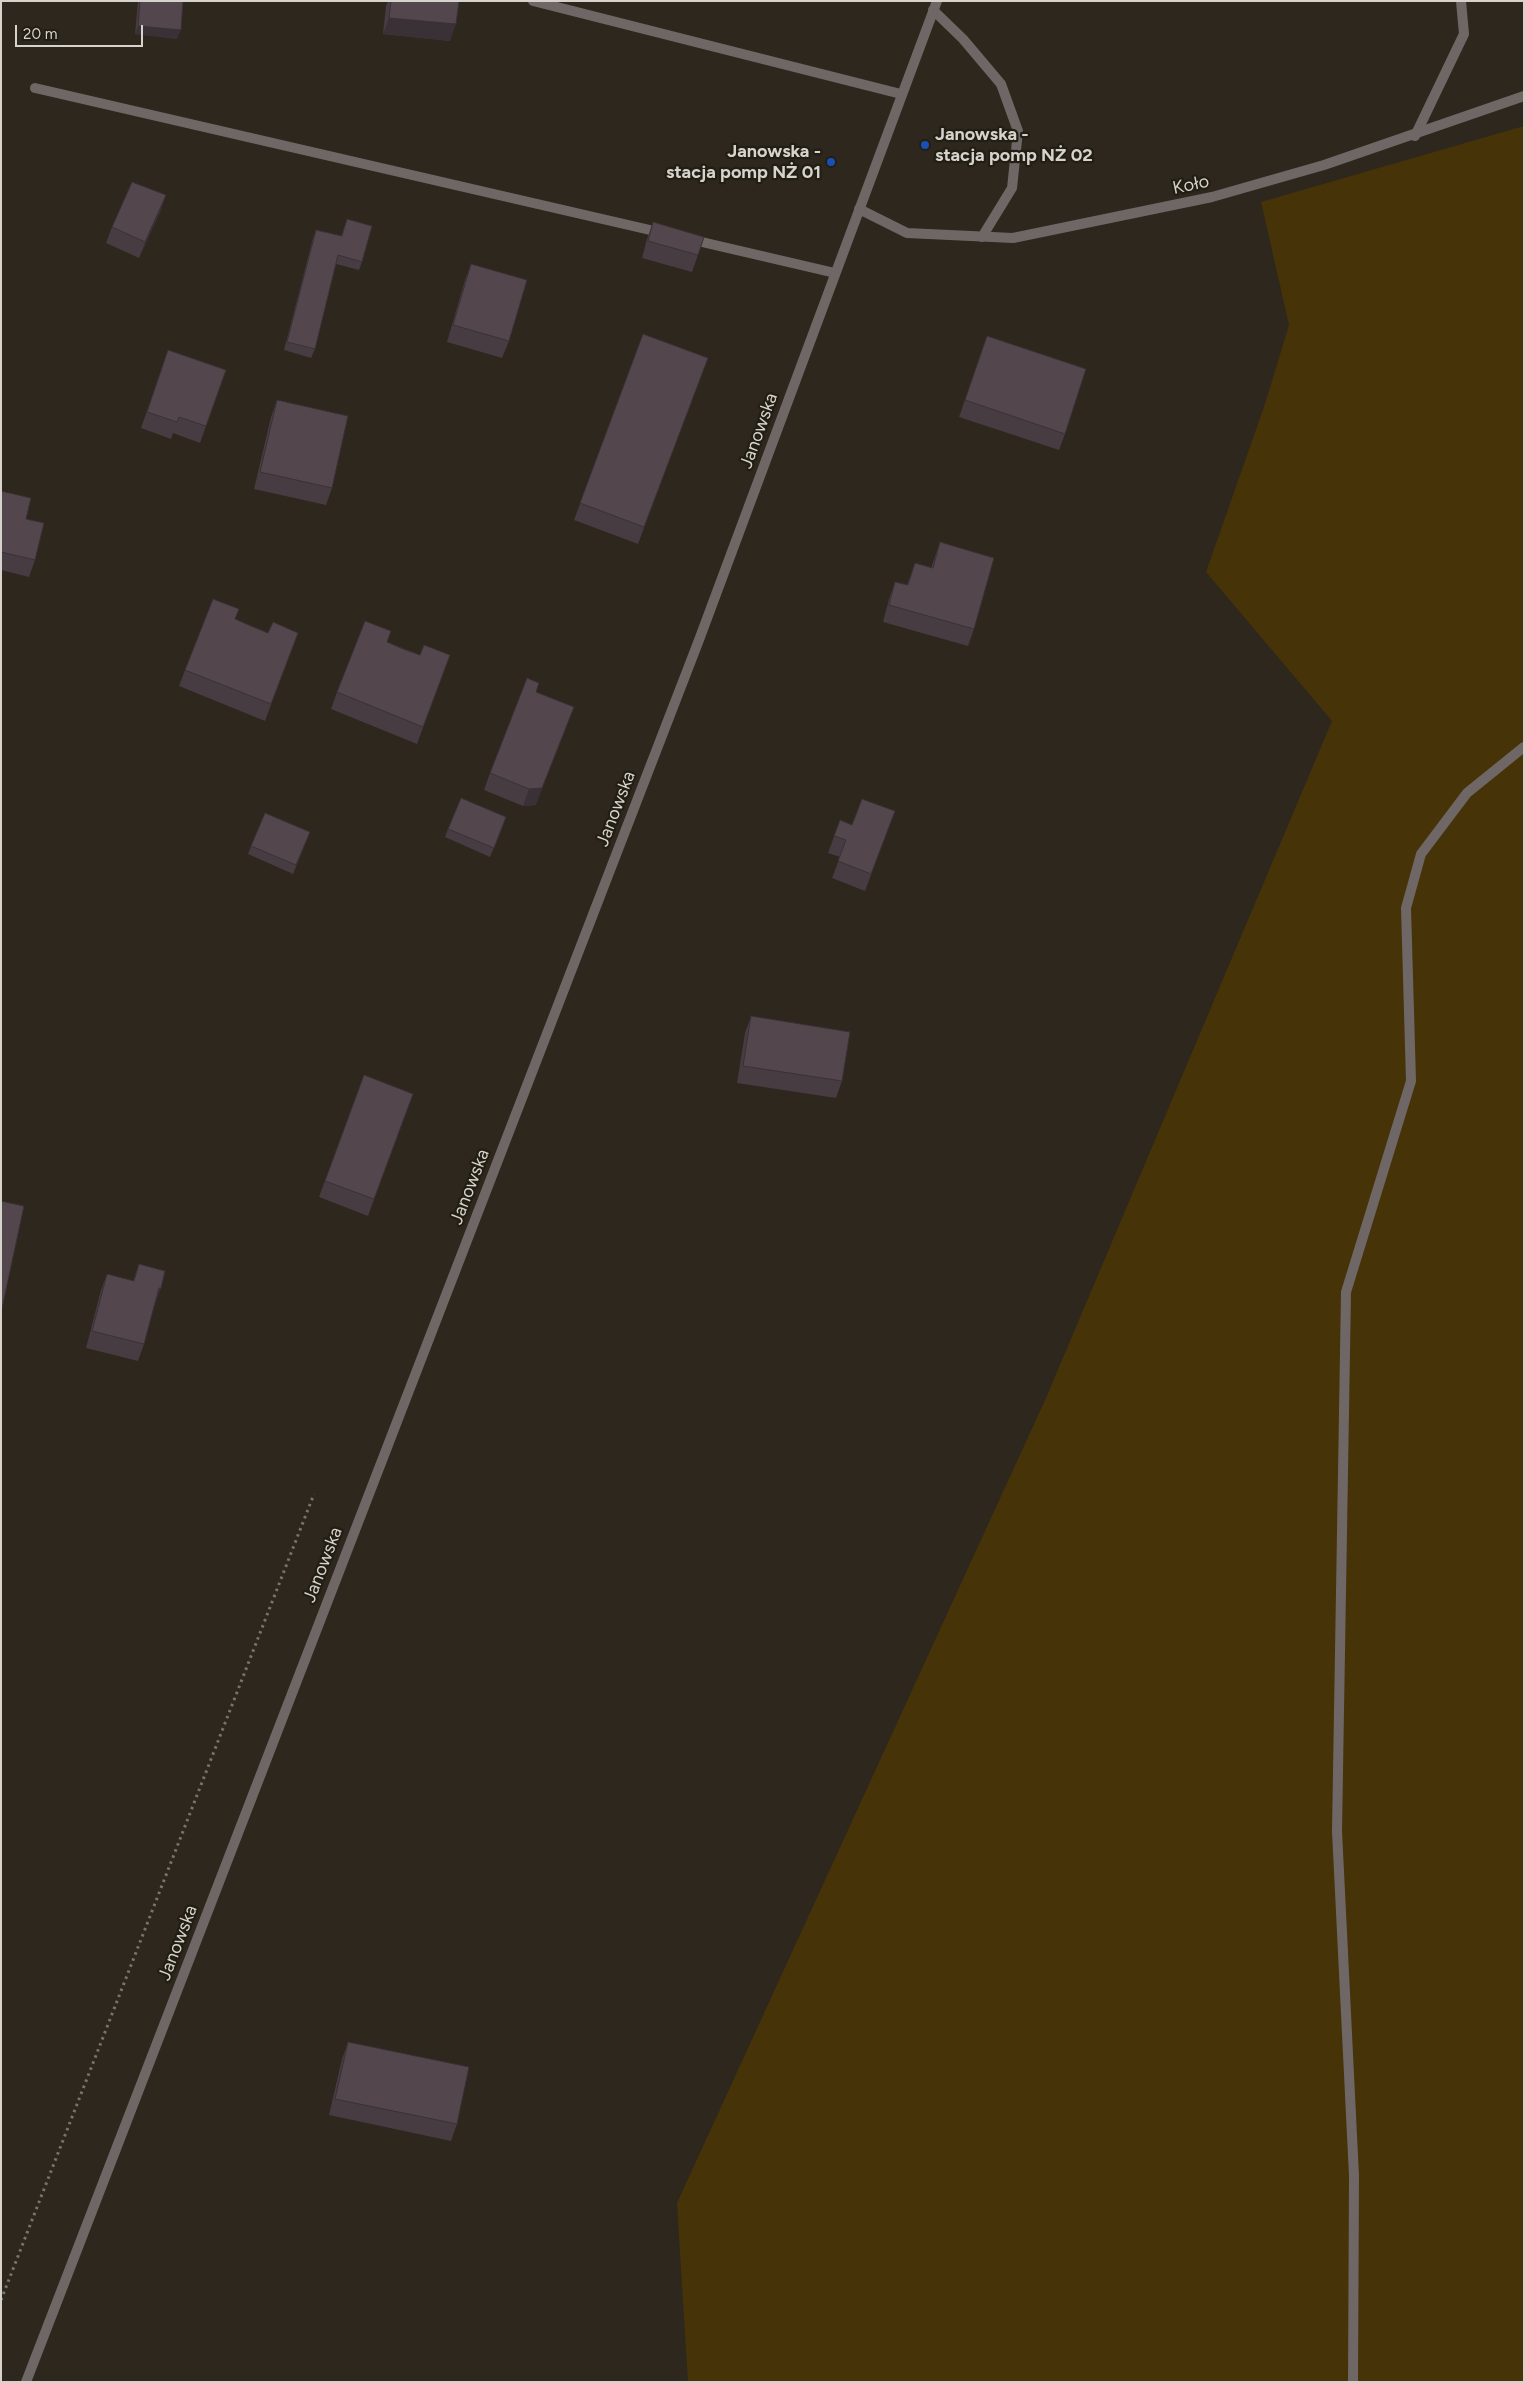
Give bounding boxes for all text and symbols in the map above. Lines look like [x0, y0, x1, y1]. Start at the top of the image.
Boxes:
scale bar [18, 15, 145, 47]
text: 20 m [23, 25, 57, 43]
place label: Janowska - stacja pomp NŻ 02 [935, 124, 1093, 166]
marker: Janowska - stacja pomp NŻ 02 [919, 139, 931, 151]
place label: Janowska - stacja pomp NŻ 01 [666, 141, 821, 183]
marker: Janowska - stacja pomp NŻ 01 [825, 156, 837, 168]
street label: Koło [1171, 171, 1211, 199]
street label: Janowska [735, 390, 783, 472]
street label: Janowska [592, 768, 640, 850]
street label: Janowska [446, 1146, 494, 1228]
street label: Janowska [299, 1524, 347, 1606]
street label: Janowska [154, 1902, 202, 1984]

